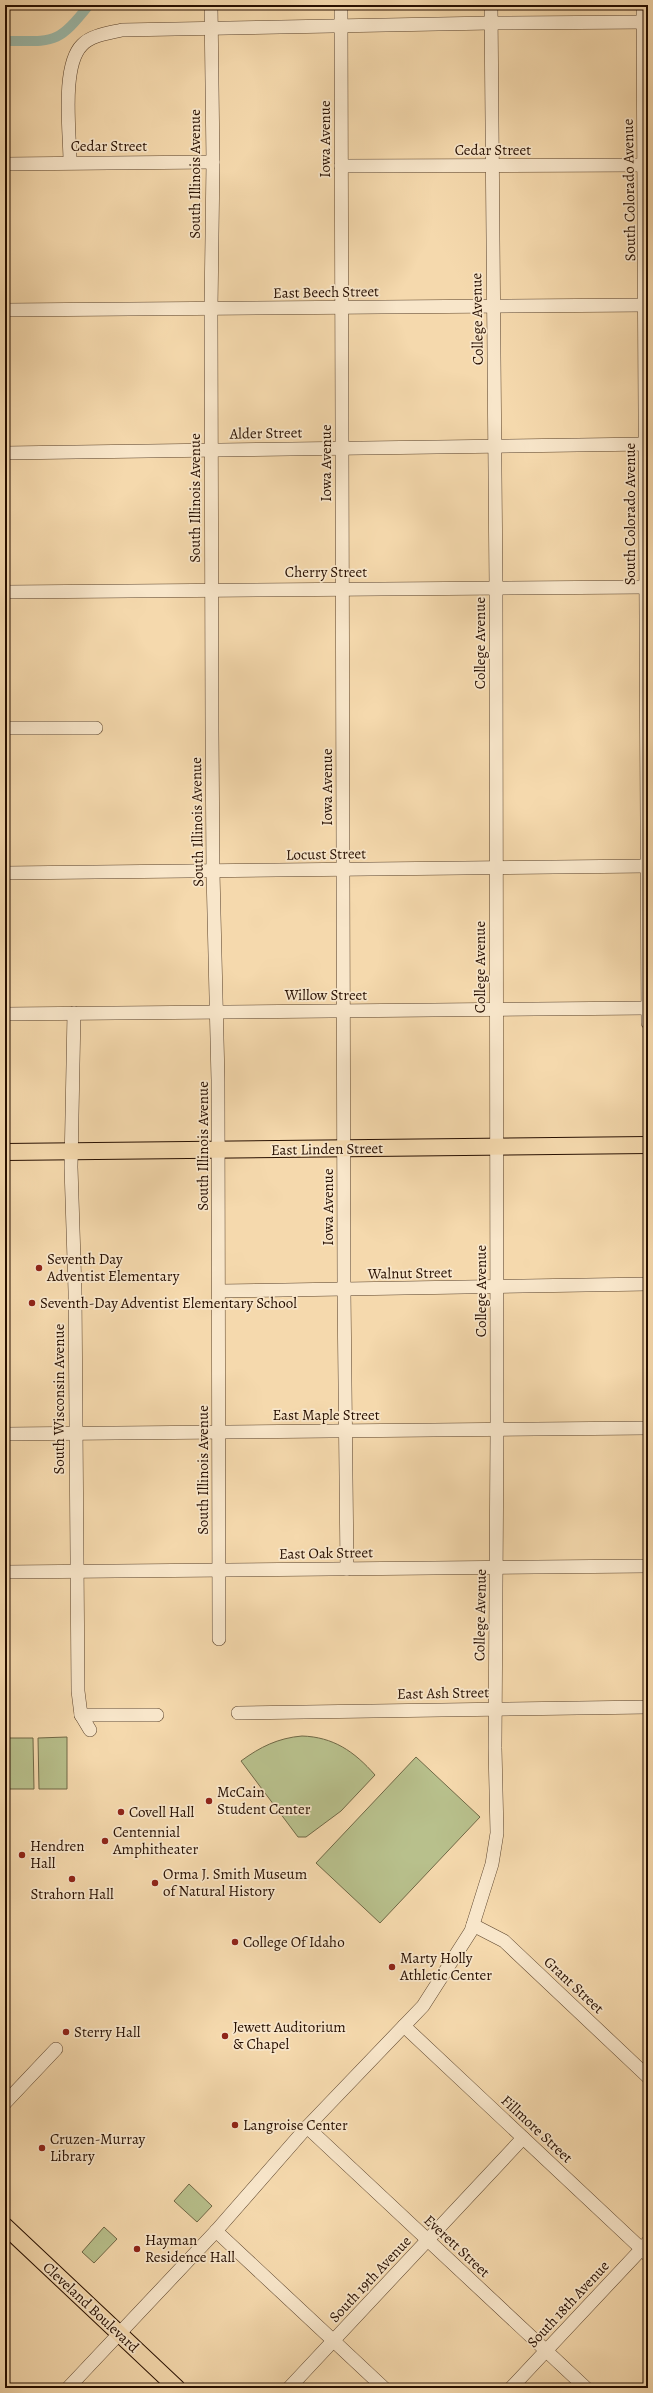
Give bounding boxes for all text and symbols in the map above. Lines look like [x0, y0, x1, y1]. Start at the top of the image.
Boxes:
street label: Iowa Avenue [315, 100, 335, 178]
street label: South Illinois Avenue [185, 109, 205, 239]
street label: South Colorado Avenue [618, 118, 640, 261]
street label: Cedar Street [71, 136, 147, 156]
street label: Cedar Street [455, 140, 531, 160]
street label: College Avenue [466, 272, 488, 365]
street label: East Beech Street [273, 281, 379, 303]
street label: Alder Street [229, 422, 302, 444]
street label: Iowa Avenue [316, 424, 336, 502]
street label: South Illinois Avenue [185, 433, 205, 563]
street label: South Colorado Avenue [620, 442, 640, 585]
street label: Cherry Street [285, 562, 367, 582]
street label: College Avenue [470, 597, 490, 689]
street label: Iowa Avenue [317, 748, 337, 826]
street label: South Illinois Avenue [186, 757, 208, 887]
street label: Locust Street [286, 843, 366, 865]
street label: College Avenue [470, 921, 490, 1013]
street label: Willow Street [284, 985, 367, 1005]
street label: South Illinois Avenue [193, 1081, 213, 1211]
street label: East Linden Street [271, 1138, 383, 1160]
street label: Iowa Avenue [318, 1168, 338, 1246]
street label: College Avenue [471, 1245, 491, 1337]
place label: Seventh Day Adventist Elementary [46, 1249, 180, 1286]
street label: Walnut Street [367, 1262, 452, 1284]
marker: Seventh Day Adventist Elementary [34, 1263, 44, 1273]
place label: Seventh-Day Adventist Elementary School [40, 1293, 297, 1313]
marker: Seventh-Day Adventist Elementary School [27, 1298, 37, 1308]
street label: South Wisconsin Avenue [49, 1323, 69, 1474]
street label: South Illinois Avenue [193, 1405, 213, 1535]
street label: East Maple Street [272, 1405, 380, 1425]
street label: East Oak Street [279, 1542, 373, 1564]
street label: College Avenue [469, 1568, 491, 1661]
street label: East Ash Street [397, 1682, 489, 1704]
place label: McCain Student Center [217, 1782, 311, 1819]
marker: McCain Student Center [204, 1796, 214, 1806]
place label: Covell Hall [129, 1802, 194, 1822]
marker: Covell Hall [116, 1807, 126, 1817]
place label: Centennial Amphitheater [112, 1822, 198, 1859]
place label: Hendren Hall [30, 1836, 85, 1873]
marker: Centennial Amphitheater [100, 1836, 110, 1846]
marker: Hendren Hall [17, 1850, 27, 1860]
place label: Orma J. Smith Museum of Natural History [163, 1864, 308, 1901]
marker: Strahorn Hall [67, 1874, 77, 1884]
marker: Orma J. Smith Museum of Natural History [150, 1878, 160, 1888]
place label: Strahorn Hall [30, 1884, 114, 1904]
place label: College Of Idaho [243, 1932, 345, 1952]
marker: College Of Idaho [230, 1937, 240, 1947]
place label: Marty Holly Athletic Center [399, 1948, 492, 1985]
street label: Grant Street [540, 1952, 608, 2018]
marker: Marty Holly Athletic Center [387, 1962, 397, 1972]
place label: Jewett Auditorium & Chapel [233, 2017, 346, 2054]
place label: Sterry Hall [74, 2022, 141, 2042]
marker: Sterry Hall [61, 2027, 71, 2037]
marker: Jewett Auditorium & Chapel [220, 2031, 230, 2041]
street label: Fillmore Street [497, 2091, 577, 2167]
place label: Langroise Center [243, 2115, 348, 2135]
marker: Langroise Center [230, 2120, 240, 2130]
place label: Cruzen-Murray Library [50, 2129, 146, 2166]
marker: Cruzen-Murray Library [37, 2143, 47, 2153]
street label: Everett Street [420, 2210, 494, 2282]
place label: Hayman Residence Hall [145, 2230, 235, 2267]
street label: South 19th Avenue [325, 2231, 416, 2327]
marker: Hayman Residence Hall [132, 2244, 142, 2254]
street label: South 18th Avenue [522, 2256, 614, 2352]
street label: Cleveland Boulevard [39, 2257, 144, 2357]

